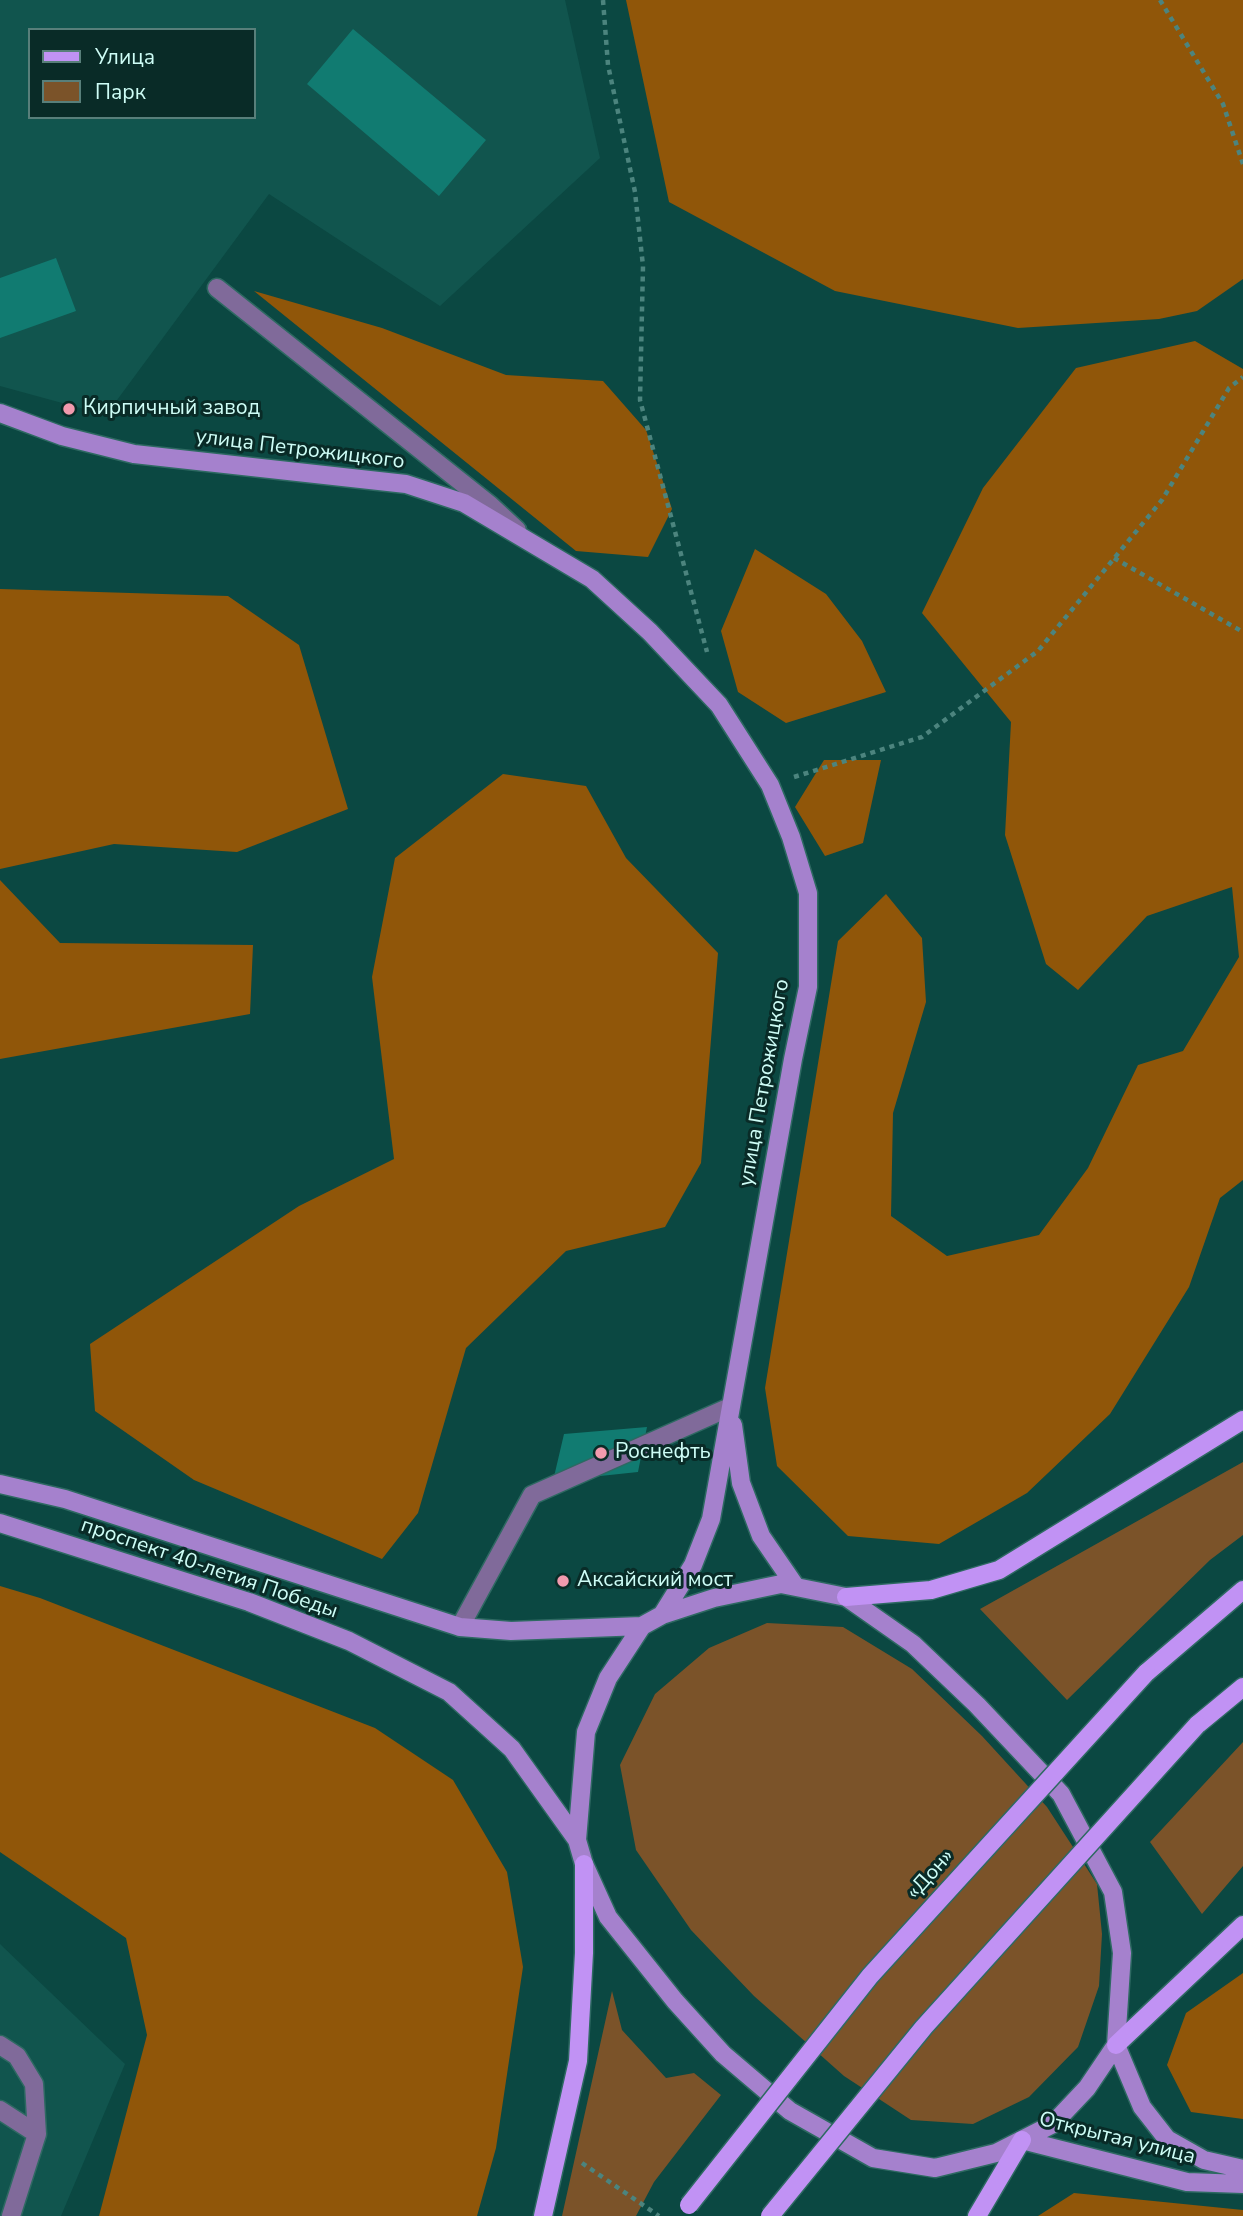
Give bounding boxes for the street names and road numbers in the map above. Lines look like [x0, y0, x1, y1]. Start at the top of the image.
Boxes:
street label: улица Петрожицкого [194, 425, 406, 475]
street label: улица Петрожицкого [734, 977, 796, 1189]
street label: проспект 40-летия Победы [77, 1513, 341, 1625]
street label: «Дон» [902, 1845, 960, 1905]
street label: Открытая улица [1036, 2107, 1198, 2171]

